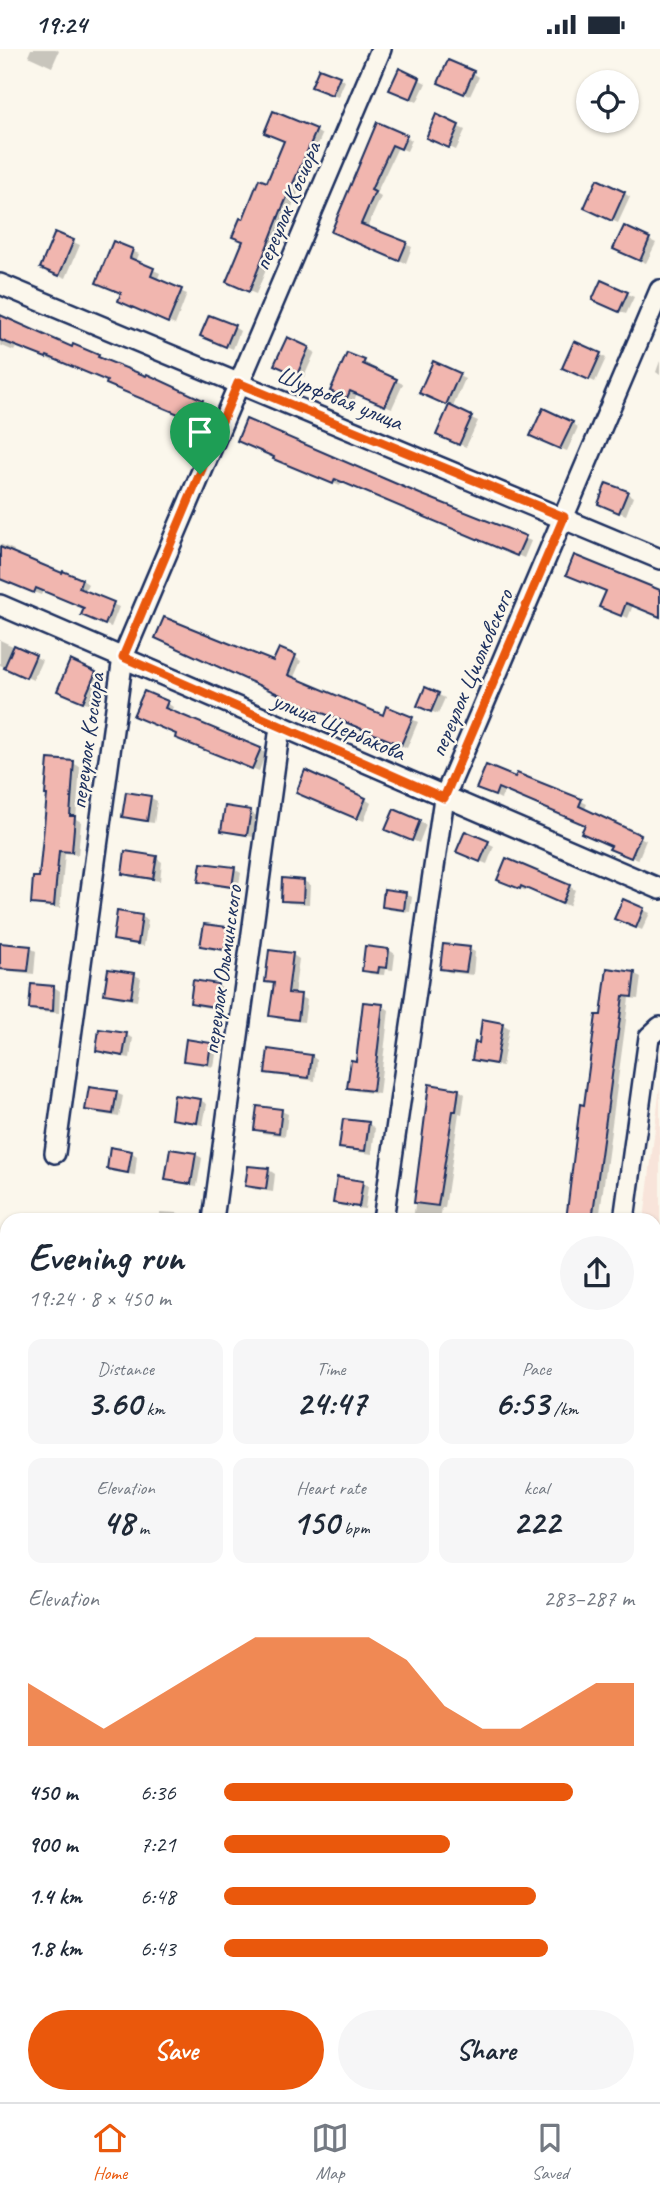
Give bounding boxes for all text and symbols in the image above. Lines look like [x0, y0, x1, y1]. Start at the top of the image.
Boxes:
text: 19:24 [35, 8, 87, 41]
map controls [576, 70, 639, 133]
button: locate [576, 70, 639, 133]
street label: переулок Косиора [246, 136, 328, 275]
street label: Шурфовая улица [273, 359, 409, 437]
pin [170, 402, 230, 474]
icon: arrive [181, 413, 219, 451]
street label: переулок Циолковского [422, 583, 520, 761]
street label: переулок Косиора [63, 670, 112, 811]
street label: улица Щербакова [266, 684, 411, 768]
street label: переулок Ольминского [195, 882, 249, 1057]
text: Evening run [28, 1234, 184, 1281]
button: share [560, 1236, 634, 1310]
text: 19:24 · 8 × 450 m [28, 1284, 171, 1313]
text: Distance [97, 1357, 154, 1381]
text: Time [316, 1357, 346, 1381]
text: Pace [522, 1357, 551, 1381]
text: 3.60 [87, 1381, 142, 1426]
text: 24:47 [296, 1381, 366, 1426]
text: 6:53 [494, 1381, 549, 1426]
text: km [142, 1397, 165, 1421]
text: /km [549, 1397, 578, 1421]
text: Elevation [96, 1476, 155, 1500]
text: Heart rate [296, 1476, 366, 1500]
text: kcal [524, 1476, 549, 1500]
text: 48 [102, 1500, 134, 1545]
text: 150 [292, 1500, 339, 1545]
text: 222 [513, 1500, 560, 1545]
text: m [134, 1516, 149, 1540]
text: bpm [339, 1516, 370, 1540]
text: Elevation [28, 1584, 99, 1613]
text: 283–287 m [543, 1584, 634, 1613]
text: 450 m [28, 1778, 77, 1807]
text: 6:36 [140, 1778, 176, 1807]
text: 900 m [28, 1830, 77, 1859]
text: 7:21 [140, 1830, 176, 1859]
text: 1.4 km [28, 1882, 82, 1911]
text: 6:48 [140, 1882, 176, 1911]
text: 1.8 km [28, 1934, 82, 1963]
text: 6:43 [140, 1934, 176, 1963]
button: Save [28, 2010, 324, 2090]
button: Share [338, 2010, 634, 2090]
tab: Home [91, 2119, 129, 2185]
tab: Map [311, 2119, 349, 2185]
tab: Saved [531, 2119, 569, 2185]

